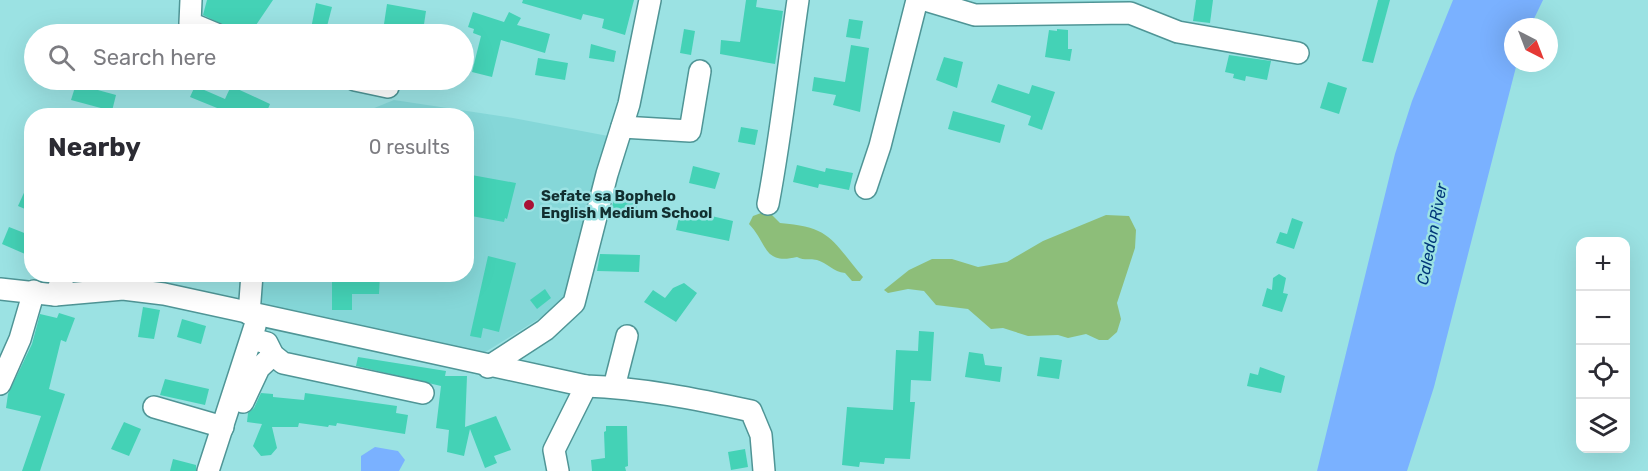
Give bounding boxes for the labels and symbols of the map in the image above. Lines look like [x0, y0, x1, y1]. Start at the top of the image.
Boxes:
north arrow [1504, 18, 1558, 72]
water label: Caledon River [1413, 181, 1451, 286]
place label: Sefate sa Bophelo English Medium School [541, 187, 712, 222]
marker: Sefate sa Bophelo English Medium School [522, 198, 536, 212]

